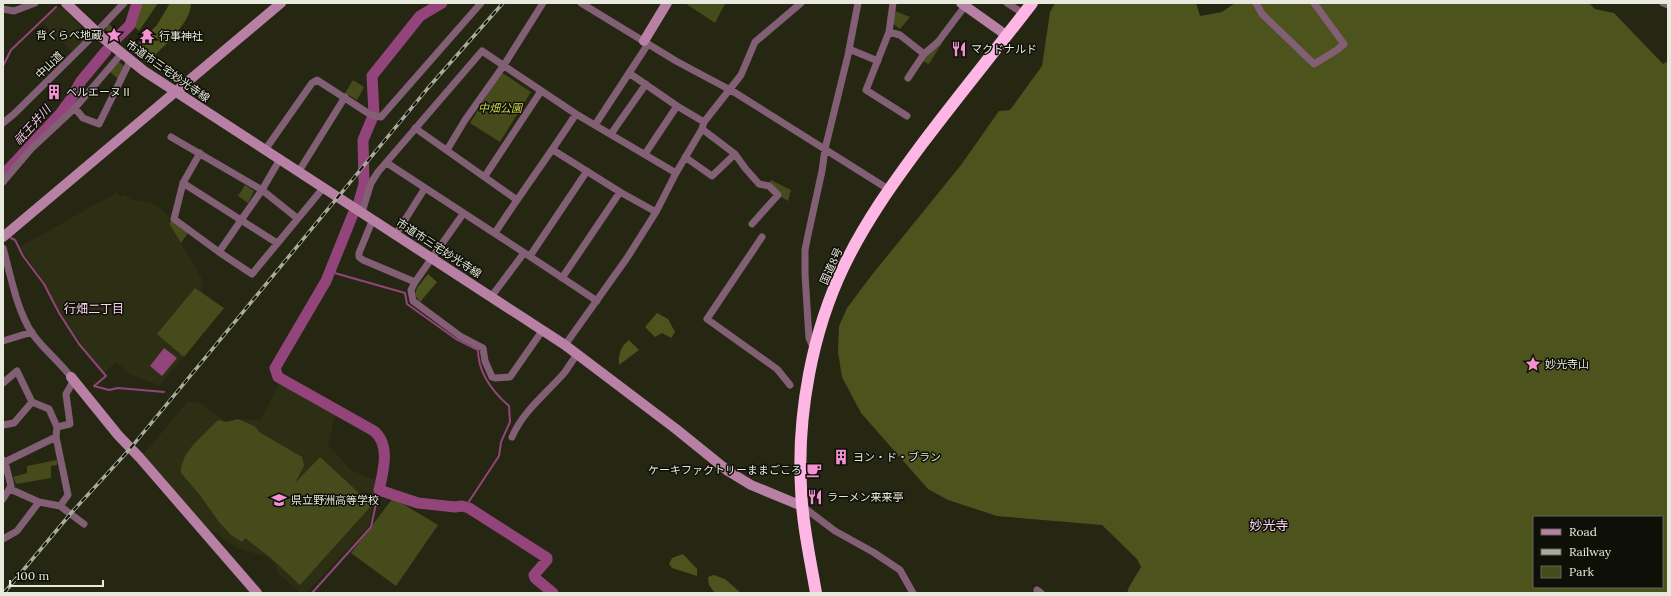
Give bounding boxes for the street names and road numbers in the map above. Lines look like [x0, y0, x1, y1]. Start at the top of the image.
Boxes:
street label: 市道市三宅妙光寺線 [123, 37, 213, 105]
street label: 中山道 [32, 49, 66, 81]
street label: 市道市三宅妙光寺線 [394, 215, 484, 281]
street label: 国道8号 [817, 245, 845, 287]

